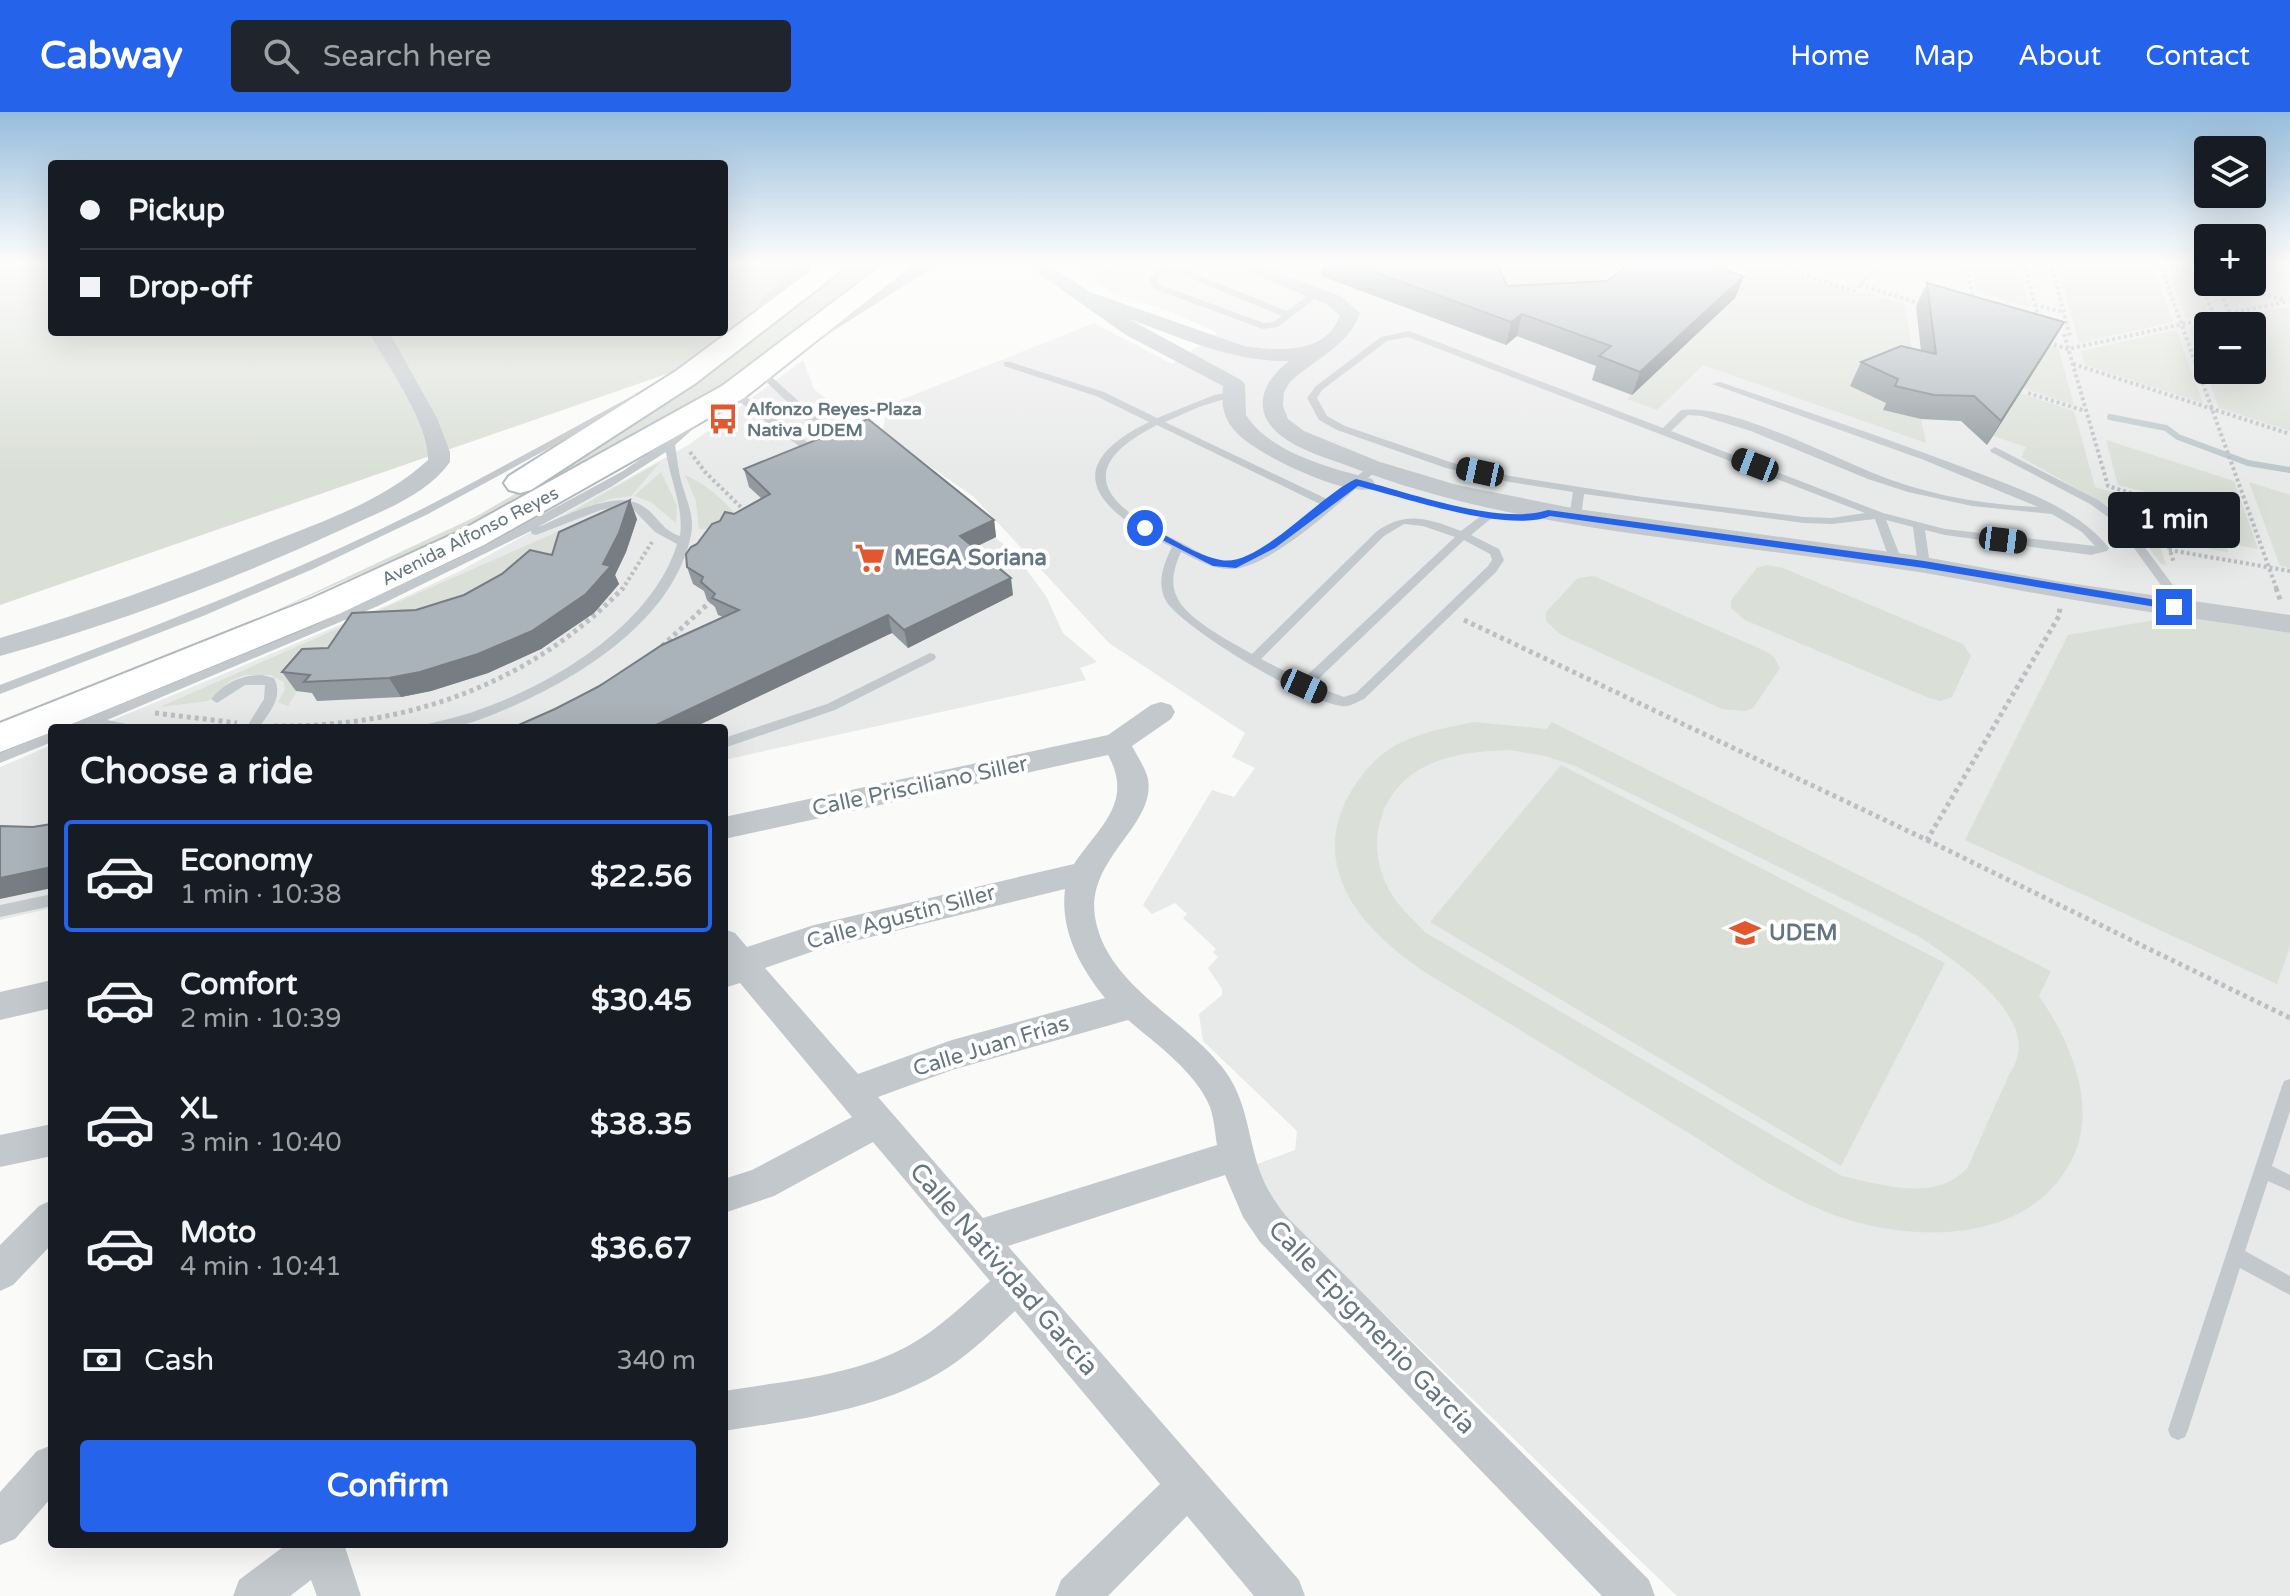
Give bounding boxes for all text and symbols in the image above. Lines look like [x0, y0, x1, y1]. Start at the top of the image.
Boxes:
search box [231, 20, 791, 92]
text: Cabway [40, 33, 183, 79]
icon: search [259, 34, 303, 78]
text: Search here [323, 38, 491, 75]
text: Home [1790, 39, 1870, 73]
text: Map [1914, 39, 1974, 73]
text: About [2018, 39, 2101, 73]
text: Contact [2145, 39, 2250, 73]
map controls [2194, 136, 2266, 384]
button: layers [2194, 136, 2266, 208]
text: Pickup [128, 192, 225, 229]
button: + [2194, 224, 2266, 296]
text: Drop-off [128, 269, 252, 306]
button: − [2194, 312, 2266, 384]
place label: Alfonzo Reyes-Plaza Nativa UDEM [747, 398, 922, 441]
bus stop icon: Alfonzo Reyes-Plaza Nativa UDEM [706, 402, 740, 436]
car [1728, 445, 1782, 485]
car [1454, 455, 1506, 489]
street label: Avenida Alfonso Reyes [378, 482, 562, 590]
callout: 1 min [2108, 491, 2240, 547]
text: 1 min [2139, 504, 2209, 535]
route start [1127, 510, 1163, 546]
car [1978, 525, 2028, 555]
supermarket icon: MEGA Soriana [853, 541, 887, 575]
place label: MEGA Soriana [894, 545, 1047, 571]
route end [2156, 589, 2192, 625]
car [1277, 665, 1331, 707]
text: Choose a ride [80, 750, 313, 793]
street label: Calle Prisciliano Siller [810, 750, 1031, 822]
icon: car [84, 840, 156, 912]
text: Economy [180, 842, 313, 879]
text: $22.56 [590, 858, 692, 895]
text: 1 min · 10:38 [180, 879, 342, 910]
street label: Calle Agustín Siller [804, 879, 999, 955]
school or university icon: UDEM [1728, 916, 1762, 950]
place label: UDEM [1769, 920, 1838, 946]
icon: car [84, 964, 156, 1036]
text: Comfort [180, 966, 298, 1003]
text: $30.45 [591, 982, 692, 1019]
text: 2 min · 10:39 [180, 1003, 342, 1034]
street label: Calle Juan Frías [910, 1010, 1072, 1082]
icon: car [84, 1088, 156, 1160]
text: XL [180, 1090, 217, 1127]
text: $38.35 [590, 1106, 692, 1143]
text: 3 min · 10:40 [180, 1127, 342, 1158]
street label: Calle Natividad García [903, 1156, 1105, 1382]
icon: car [84, 1212, 156, 1284]
text: Moto [180, 1214, 256, 1251]
street label: Calle Epigmenio García [1262, 1214, 1482, 1440]
text: $36.67 [590, 1230, 692, 1267]
text: 4 min · 10:41 [180, 1251, 342, 1282]
icon: cash [80, 1338, 124, 1382]
text: Cash [144, 1342, 214, 1379]
text: 340 m [616, 1345, 696, 1376]
button: Confirm [80, 1440, 696, 1532]

